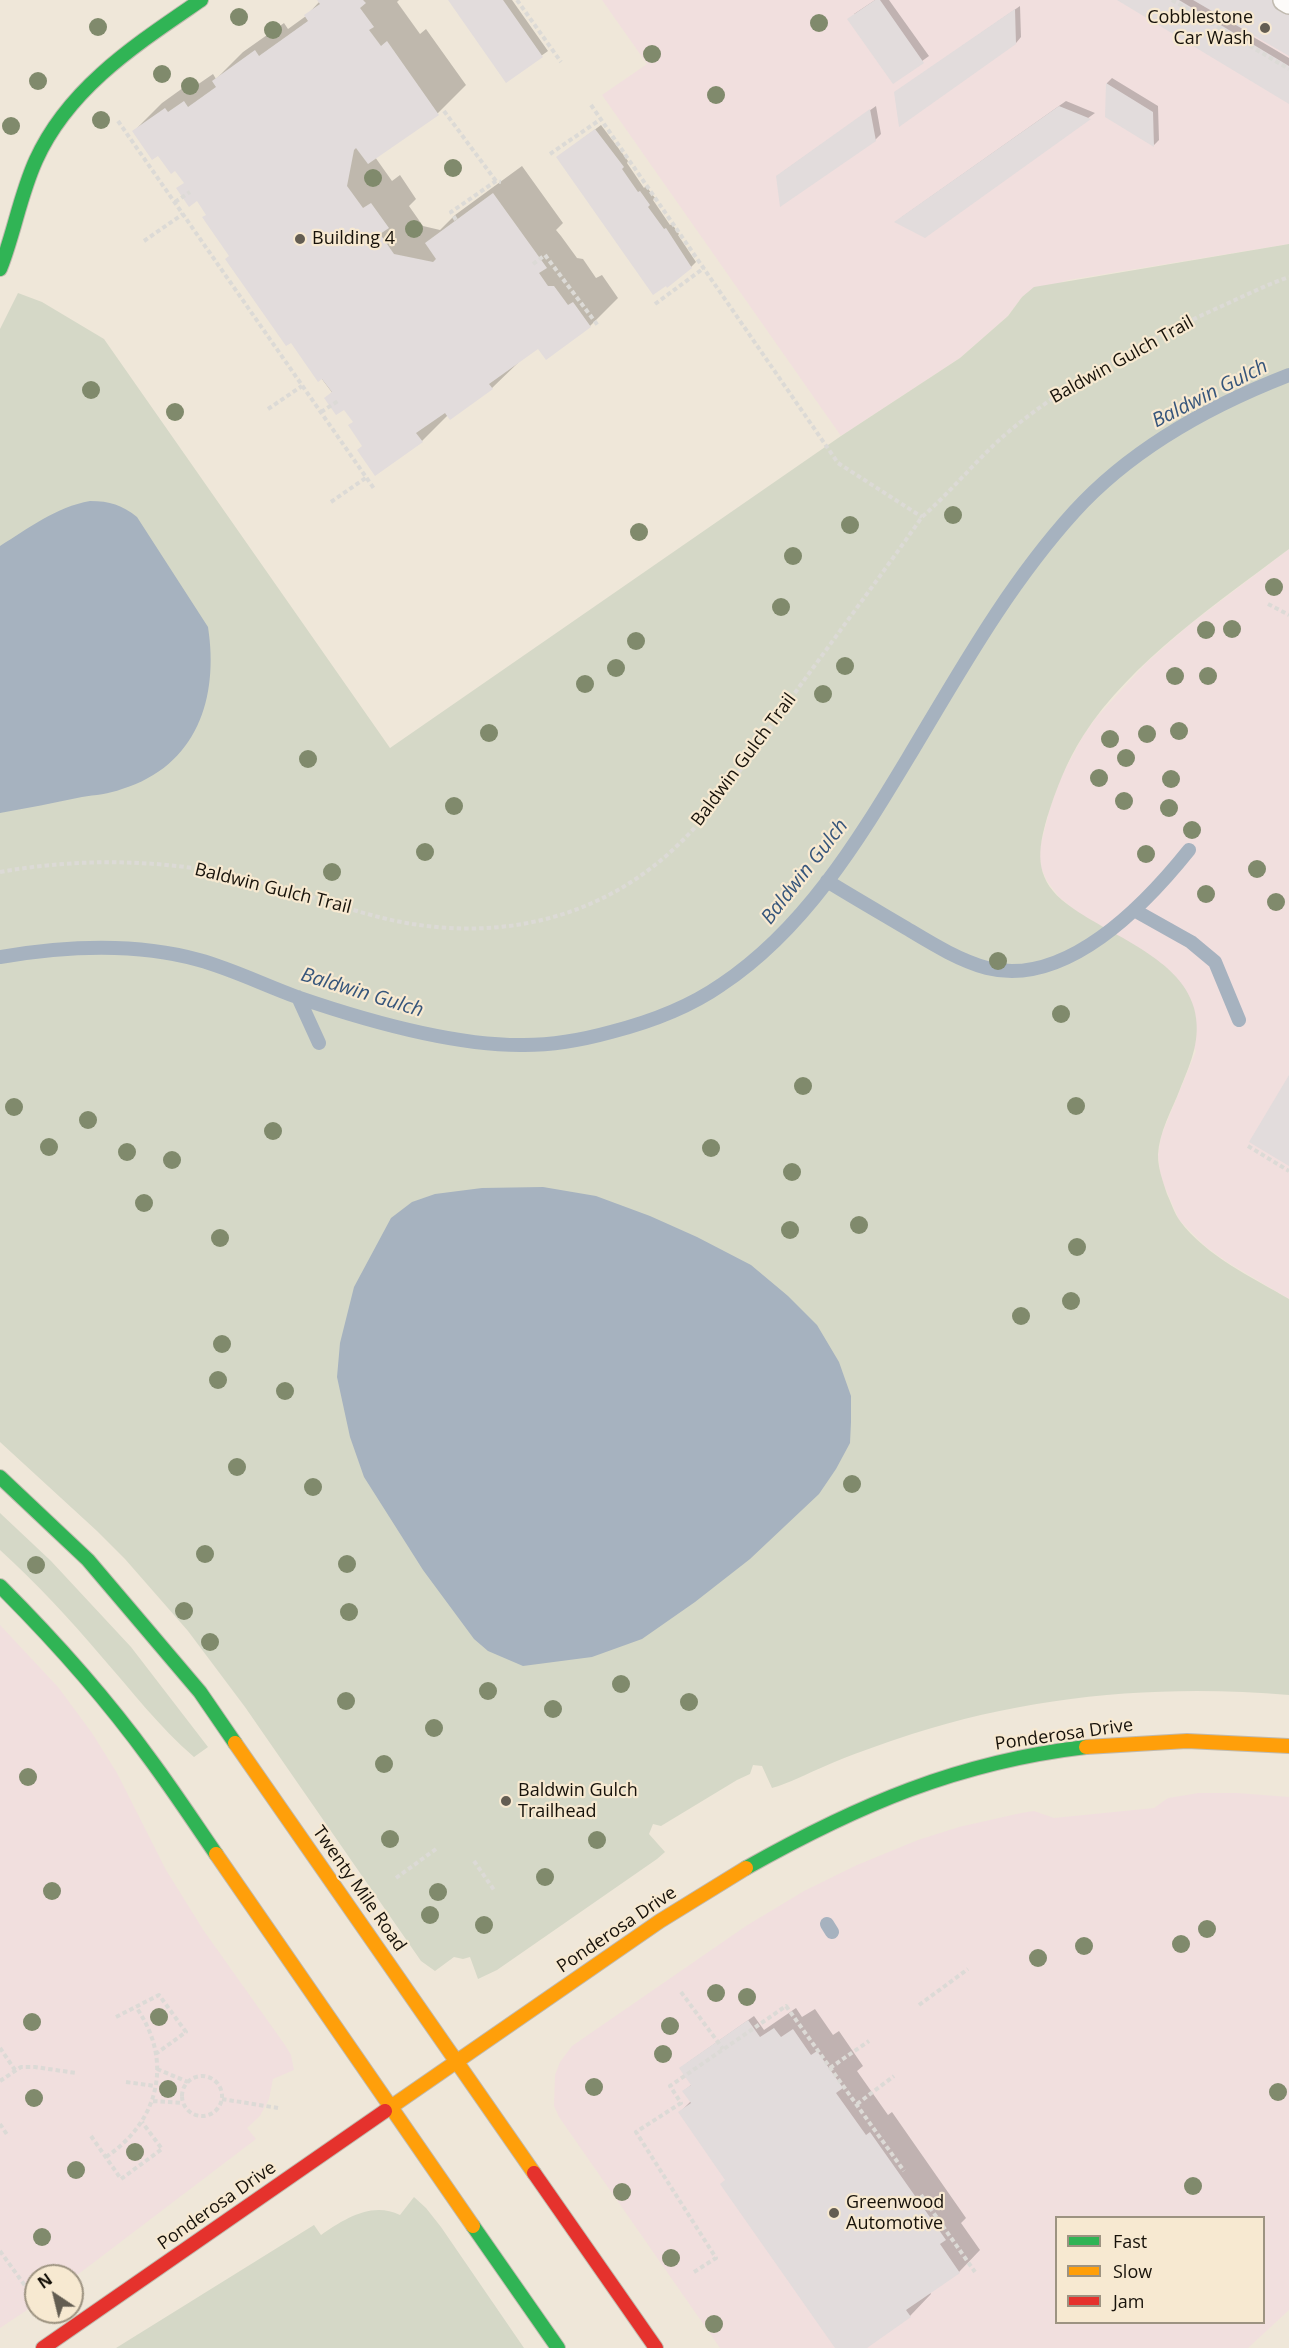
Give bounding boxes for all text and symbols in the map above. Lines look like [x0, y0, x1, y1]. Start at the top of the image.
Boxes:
place label: Cobblestone Car Wash [1147, 7, 1253, 50]
marker: Cobblestone Car Wash [1258, 21, 1272, 35]
place label: Building 4 [312, 228, 395, 250]
marker: Building 4 [293, 232, 307, 246]
street label: Baldwin Gulch Trail [1046, 312, 1198, 408]
water label: Baldwin Gulch [1148, 355, 1272, 433]
street label: Baldwin Gulch Trail [687, 689, 801, 831]
water label: Baldwin Gulch [757, 815, 853, 929]
street label: Baldwin Gulch Trail [192, 859, 354, 919]
water label: Baldwin Gulch [298, 963, 426, 1023]
street label: Ponderosa Drive [994, 1715, 1134, 1755]
place label: Baldwin Gulch Trailhead [518, 1780, 638, 1822]
marker: Baldwin Gulch Trailhead [499, 1794, 513, 1808]
street label: Twenty Mile Road [308, 1822, 410, 1956]
street label: Ponderosa Drive [553, 1882, 681, 1978]
street label: Ponderosa Drive [154, 2157, 280, 2255]
place label: Greenwood Automotive [846, 2192, 944, 2234]
marker: Greenwood Automotive [827, 2206, 841, 2220]
legend [1055, 2216, 1265, 2324]
text: Fast [1113, 2229, 1147, 2253]
text: Slow [1113, 2259, 1152, 2283]
north arrow [24, 2264, 84, 2324]
text: N [33, 2268, 56, 2294]
text: Jam [1113, 2289, 1145, 2313]

